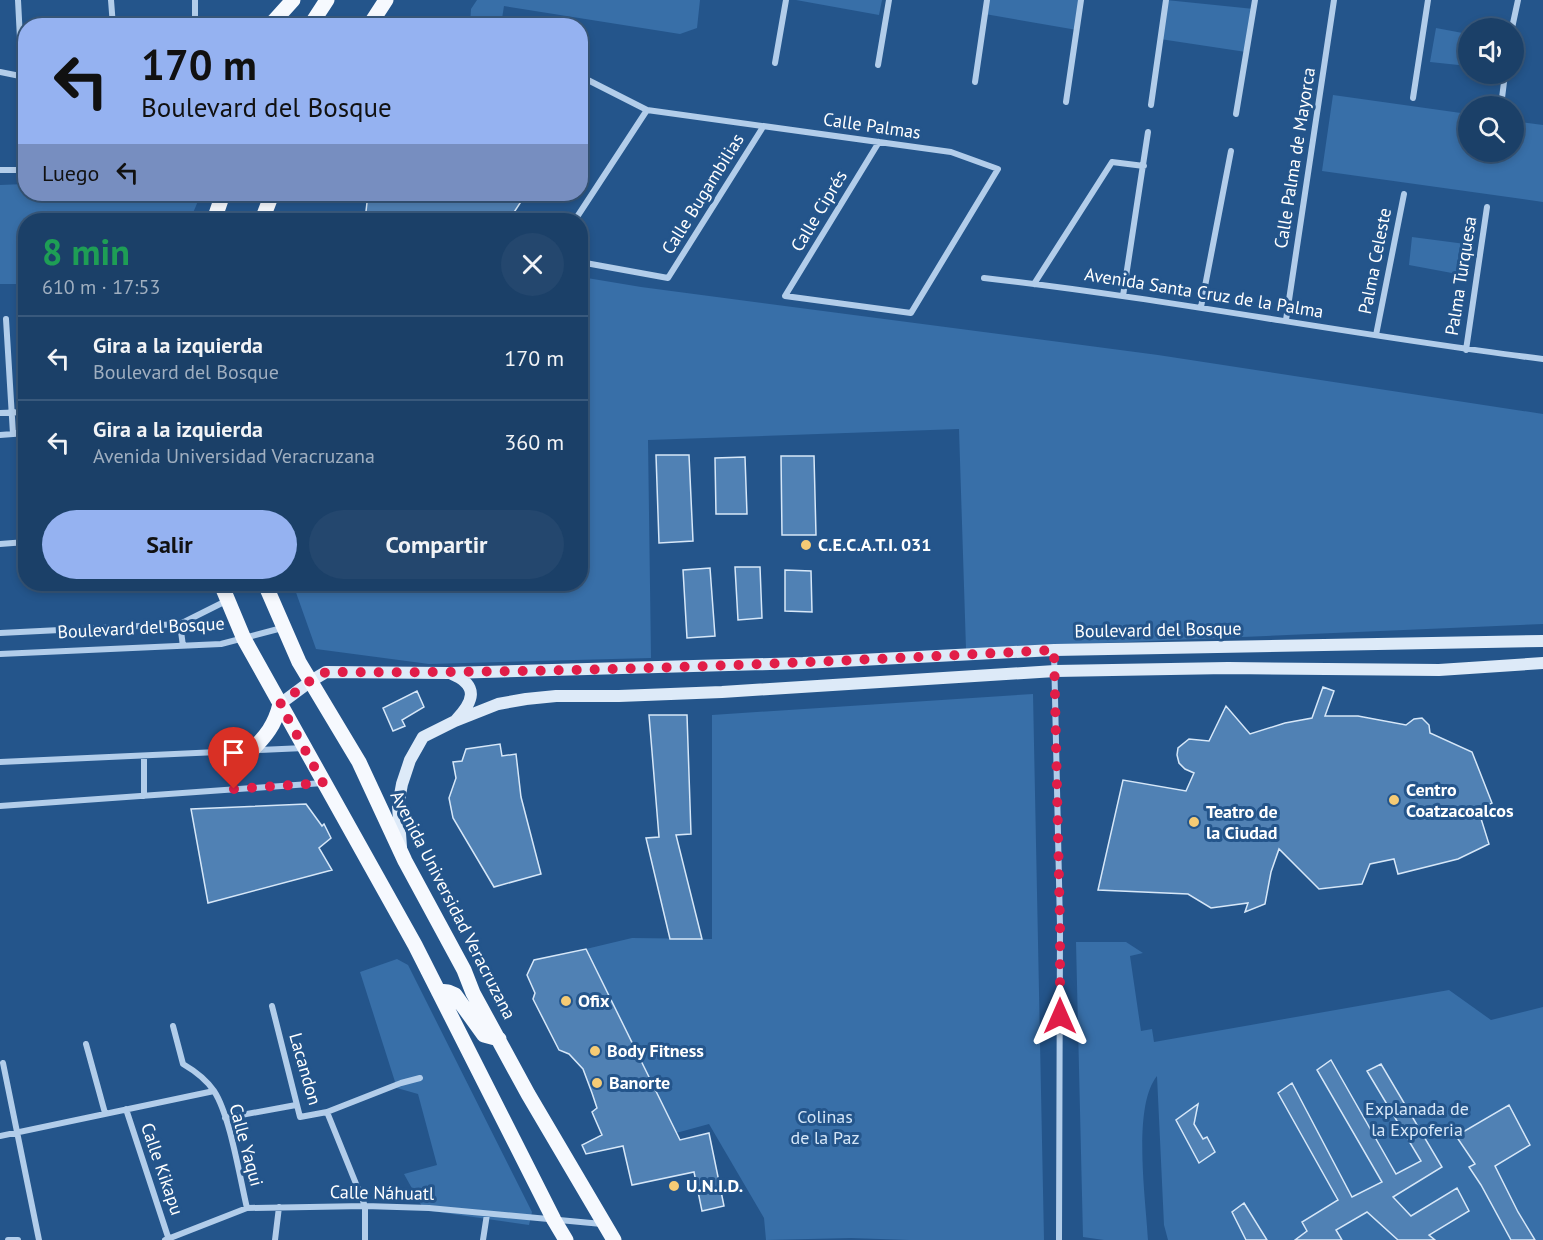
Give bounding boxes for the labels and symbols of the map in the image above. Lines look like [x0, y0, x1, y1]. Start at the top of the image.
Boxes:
street label: Calle Palma de Mayorca [1269, 66, 1320, 250]
street label: Calle Palmas [822, 107, 922, 144]
street label: Calle Bugambilias [656, 129, 749, 258]
street label: Calle Ciprés [785, 166, 852, 256]
street label: Palma Celeste [1353, 206, 1396, 316]
street label: Palma Turquesa [1440, 215, 1481, 337]
street label: Avenida Santa Cruz de la Palma [1083, 262, 1325, 323]
place label: C.E.C.A.T.I. 031 [818, 533, 932, 556]
marker: C.E.C.A.T.I. 031 [799, 538, 813, 552]
street label: Boulevard del Bosque [57, 612, 225, 643]
street label: Boulevard del Bosque [1074, 617, 1242, 642]
pin [208, 727, 259, 789]
place label: Centro Coatzacoalcos [1406, 778, 1514, 822]
street label: Avenida Universidad Veracruzana [386, 786, 521, 1023]
marker: Centro Coatzacoalcos [1387, 793, 1401, 807]
place label: Teatro de la Ciudad [1206, 800, 1278, 844]
marker: Teatro de la Ciudad [1187, 815, 1201, 829]
position arrow [1028, 984, 1092, 1048]
place label: Ofix [578, 989, 610, 1012]
marker: Ofix [559, 994, 573, 1008]
street label: Lacandon [284, 1030, 327, 1108]
place label: Body Fitness [607, 1039, 704, 1062]
marker: Body Fitness [588, 1044, 602, 1058]
place label: Banorte [609, 1071, 670, 1094]
marker: Banorte [590, 1076, 604, 1090]
park label: Explanada de la Expoferia [1365, 1097, 1469, 1141]
street label: Calle Yaqui [224, 1101, 269, 1189]
park label: Colinas de la Paz [790, 1105, 860, 1149]
street label: Calle Kikapu [136, 1120, 189, 1218]
place label: U.N.I.D. [686, 1174, 743, 1197]
marker: U.N.I.D. [667, 1179, 681, 1193]
street label: Calle Náhuatl [330, 1180, 435, 1205]

